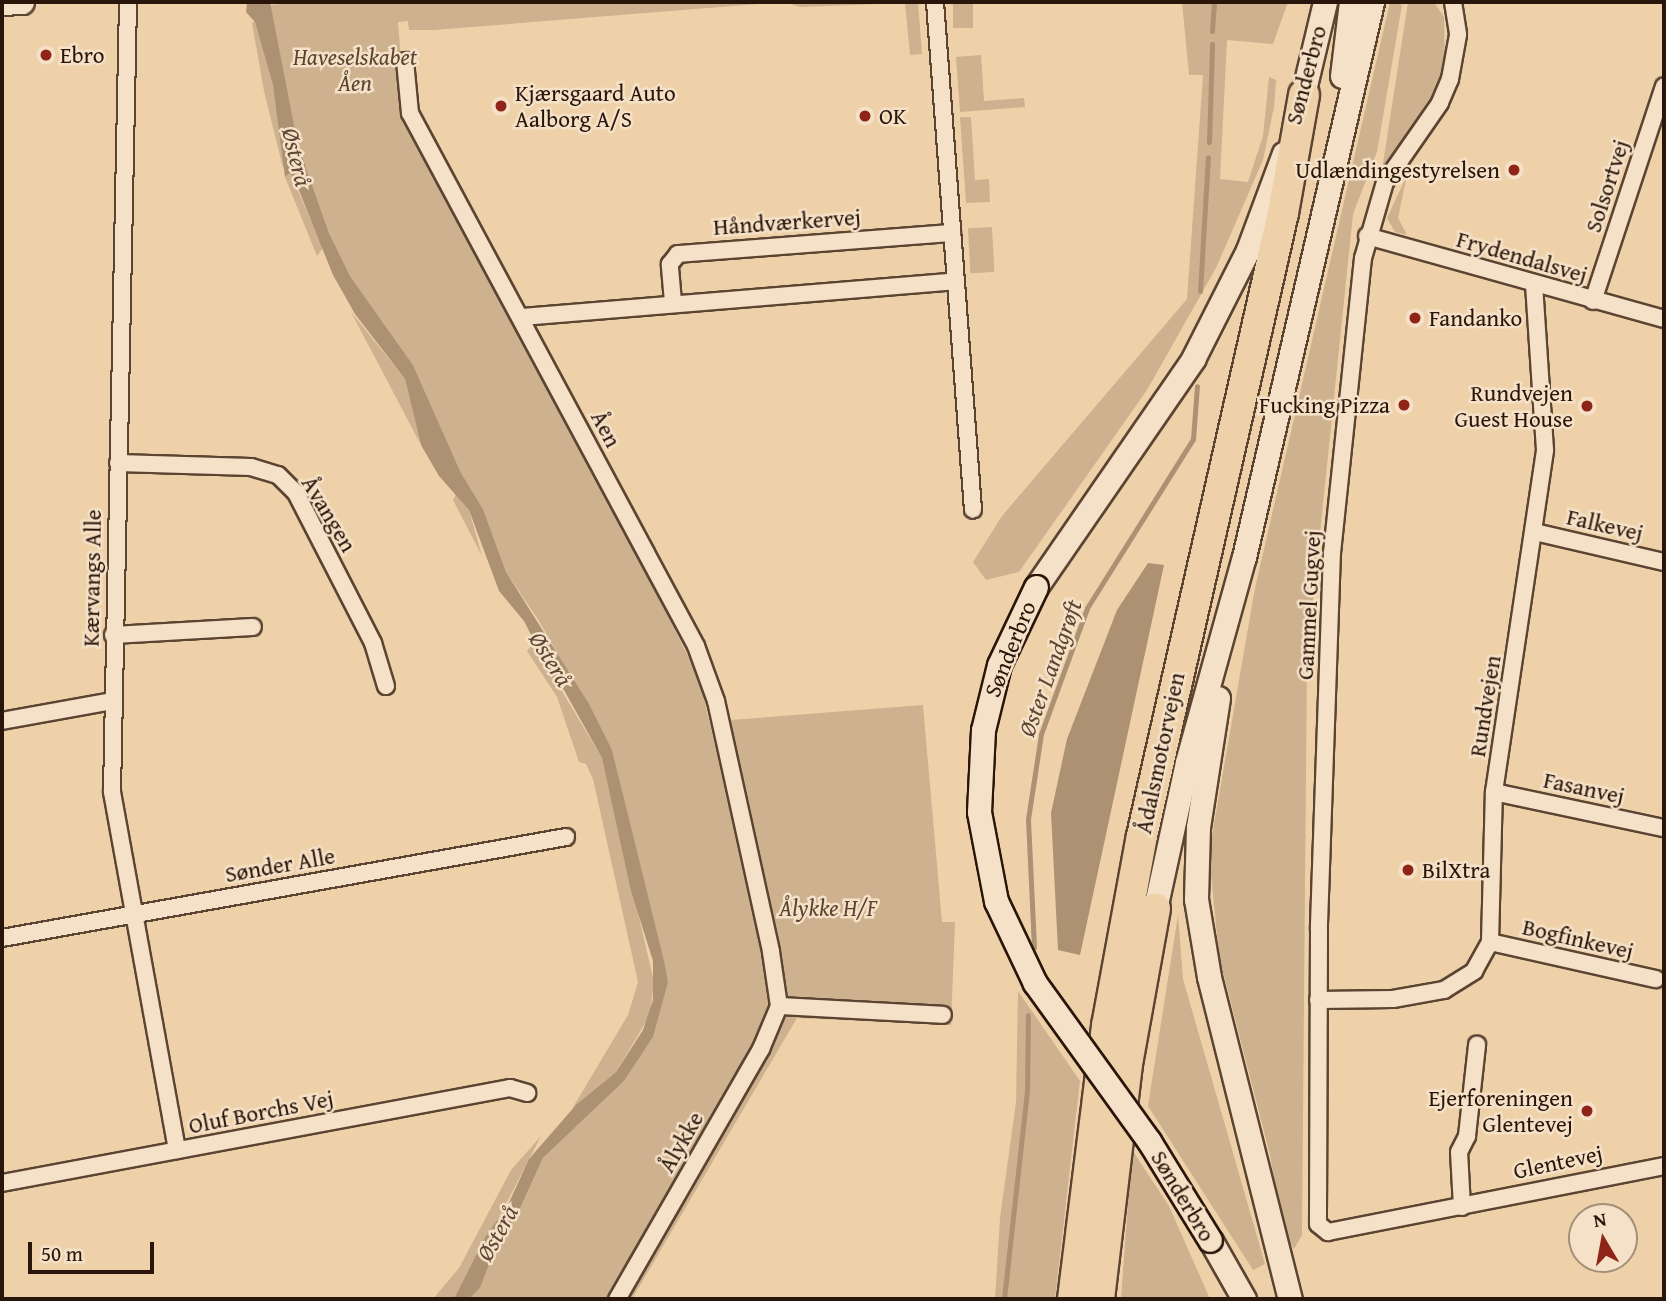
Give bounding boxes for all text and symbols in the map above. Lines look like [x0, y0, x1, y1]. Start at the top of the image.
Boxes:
street label: Sønderbro [1280, 23, 1332, 127]
place label: Ebro [60, 41, 104, 69]
park label: Haveselskabet Åen [293, 43, 417, 97]
marker: Ebro [38, 47, 54, 63]
place label: Kjærsgaard Auto Aalborg A/S [515, 79, 676, 133]
marker: Kjærsgaard Auto Aalborg A/S [493, 98, 509, 114]
place label: OK [879, 102, 907, 130]
marker: OK [857, 108, 873, 124]
water label: Østerå [276, 125, 318, 189]
street label: Solsortvej [1579, 136, 1635, 236]
place label: Udlændingestyrelsen [1295, 156, 1500, 184]
marker: Udlændingestyrelsen [1506, 162, 1522, 178]
street label: Håndværkervej [712, 203, 862, 241]
street label: Frydendalsvej [1453, 225, 1591, 289]
place label: Fandanko [1429, 304, 1522, 332]
marker: Fandanko [1407, 310, 1423, 326]
place label: Rundvejen Guest House [1455, 379, 1573, 433]
place label: Fucking Pizza [1259, 391, 1390, 419]
marker: Fucking Pizza [1396, 397, 1412, 413]
marker: Rundvejen Guest House [1579, 398, 1595, 414]
street label: Åen [585, 406, 627, 452]
street label: Åvangen [296, 471, 362, 557]
street label: Falkevej [1564, 503, 1646, 547]
street label: Kærvangs Alle [77, 509, 107, 647]
street label: Gammel Gugvej [1291, 530, 1327, 680]
water label: Øster Landgrøft [1012, 596, 1088, 740]
street label: Sønderbro [978, 597, 1042, 701]
water label: Østerå [523, 626, 579, 692]
street label: Rundvejen [1463, 653, 1507, 759]
street label: Ådalsmotorvejen [1129, 670, 1191, 836]
street label: Fasanvej [1541, 766, 1627, 810]
street label: Sønder Alle [223, 842, 337, 888]
place label: BilXtra [1422, 856, 1490, 884]
marker: BilXtra [1400, 862, 1416, 878]
park label: Ålykke H/F [779, 894, 877, 922]
street label: Bogfinkevej [1520, 913, 1636, 965]
street label: Oluf Borchs Vej [186, 1084, 336, 1140]
place label: Ejerforeningen Glentevej [1428, 1084, 1573, 1138]
marker: Ejerforeningen Glentevej [1579, 1103, 1595, 1119]
street label: Ålykke [653, 1107, 709, 1177]
street label: Glentevej [1511, 1139, 1605, 1185]
street label: Sønderbro [1145, 1146, 1221, 1246]
water label: Østerå [470, 1200, 524, 1266]
north arrow [1568, 1203, 1638, 1273]
text: N [1591, 1204, 1608, 1234]
scale bar [32, 1228, 158, 1272]
text: 50 m [41, 1238, 83, 1269]

